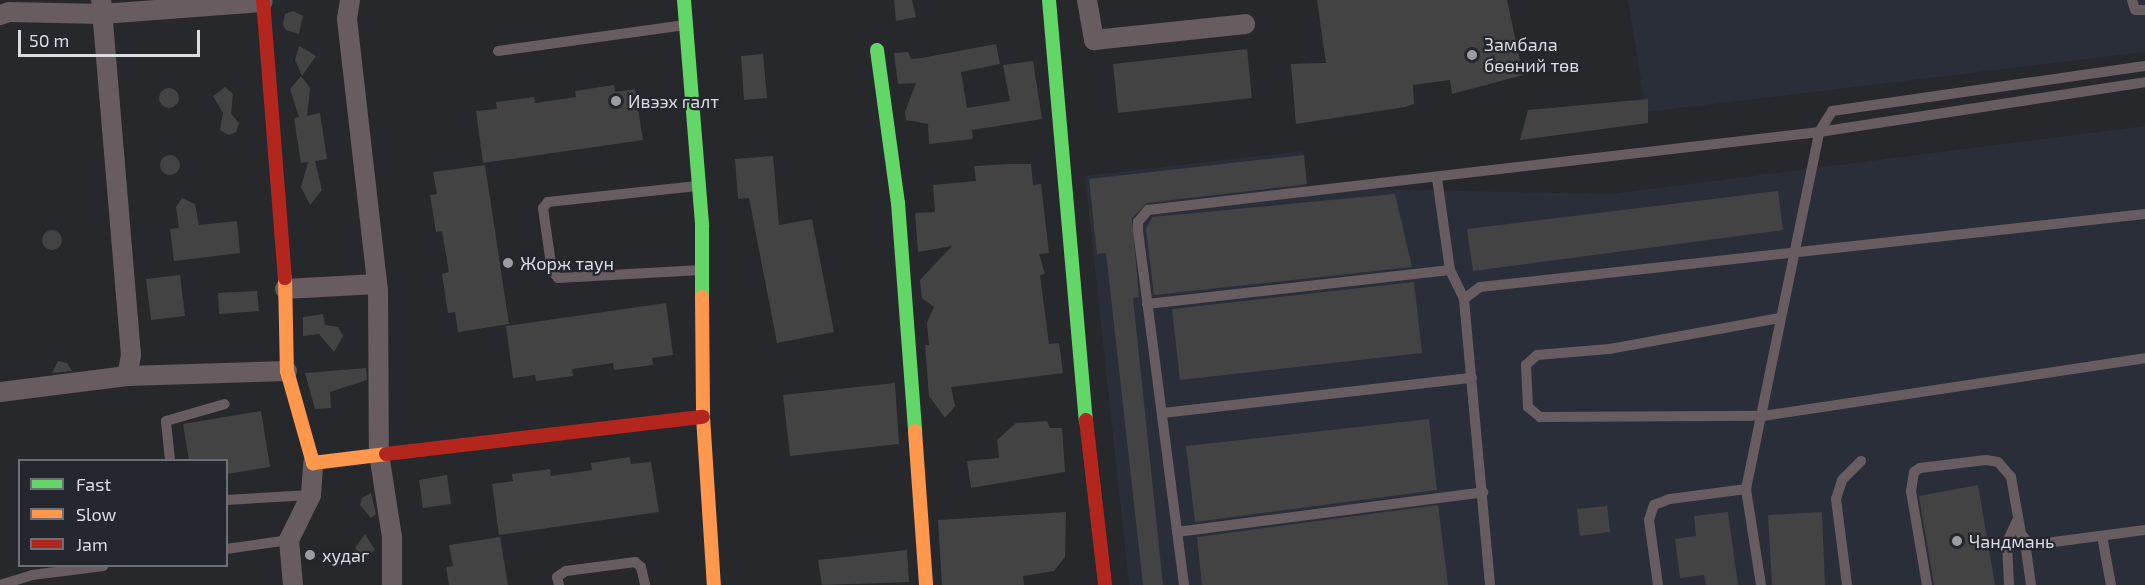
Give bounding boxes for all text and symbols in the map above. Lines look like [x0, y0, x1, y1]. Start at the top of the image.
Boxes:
scale bar [21, 18, 202, 56]
text: 50 m [29, 29, 69, 51]
place label: Замбала бөөний төв [1484, 34, 1579, 76]
marker: Замбала бөөний төв [1465, 48, 1479, 62]
place label: Ивээх галт [628, 90, 719, 112]
marker: Ивээх галт [609, 94, 623, 108]
place label: Жорж таун [520, 252, 614, 274]
marker: Жорж таун [501, 256, 515, 270]
legend [18, 459, 228, 567]
text: Fast [76, 473, 111, 495]
text: Slow [76, 503, 116, 525]
place label: Чандмань [1969, 530, 2054, 552]
text: Jam [76, 533, 108, 555]
marker: Чандмань [1950, 534, 1964, 548]
place label: худаг [322, 544, 369, 566]
marker: худаг [303, 548, 317, 562]

